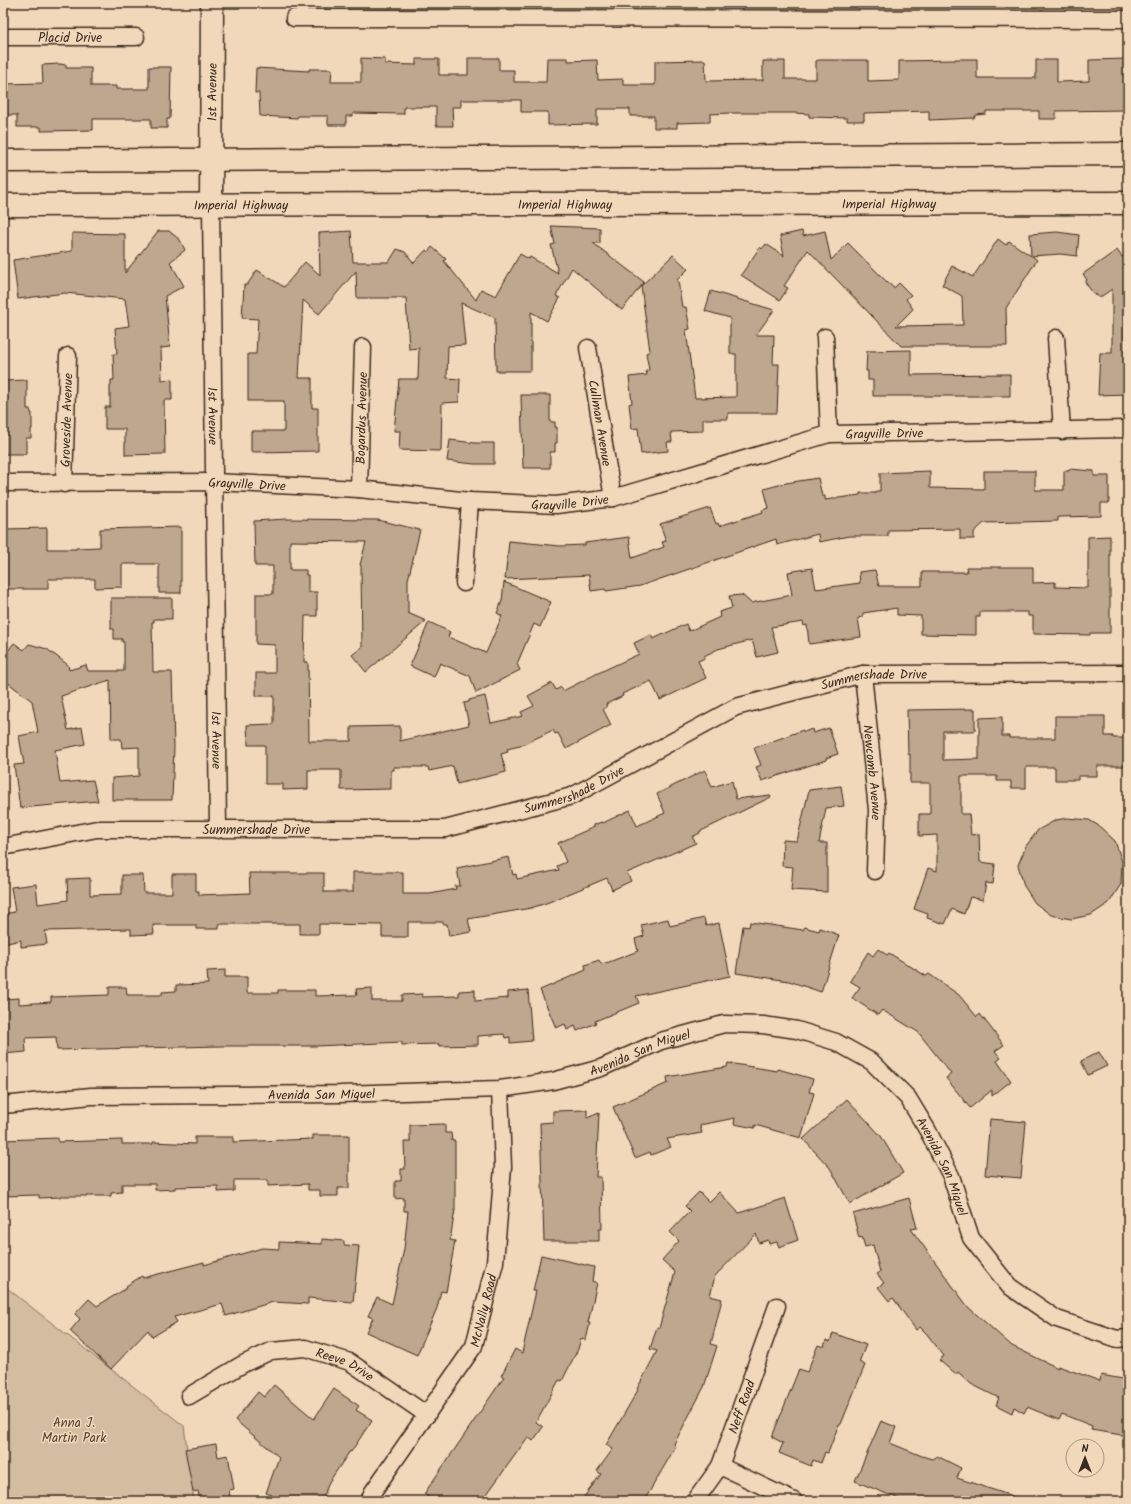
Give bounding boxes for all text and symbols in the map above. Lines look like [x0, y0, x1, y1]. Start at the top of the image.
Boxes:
street label: Placid Drive [38, 28, 102, 49]
street label: 1st Avenue [202, 63, 224, 121]
street label: Imperial Highway [842, 194, 937, 216]
street label: Imperial Highway [194, 195, 289, 217]
street label: Imperial Highway [518, 195, 613, 216]
street label: Bogardus Avenue [351, 371, 374, 465]
street label: Groveside Avenue [56, 373, 79, 467]
street label: Cullman Avenue [581, 378, 617, 468]
street label: 1st Avenue [201, 387, 223, 445]
street label: Grayville Drive [845, 423, 924, 446]
street label: Grayville Drive [208, 473, 286, 497]
street label: Grayville Drive [531, 490, 610, 517]
street label: Summershade Drive [819, 665, 927, 697]
street label: 1st Avenue [205, 711, 226, 769]
street label: Newcomb Avenue [856, 724, 886, 821]
street label: Summershade Drive [522, 760, 629, 820]
street label: Summershade Drive [203, 820, 310, 841]
street label: Avenida San Miguel [588, 1025, 693, 1083]
street label: Avenida San Miguel [268, 1084, 375, 1107]
street label: Avenida San Miguel [910, 1113, 972, 1219]
street label: McNally Road [465, 1272, 504, 1350]
street label: Reeve Drive [313, 1343, 378, 1388]
street label: Neff Road [723, 1377, 762, 1437]
park label: Anna J. Martin Park [42, 1413, 107, 1449]
north arrow [1065, 1438, 1105, 1478]
text: N [1082, 1440, 1089, 1458]

